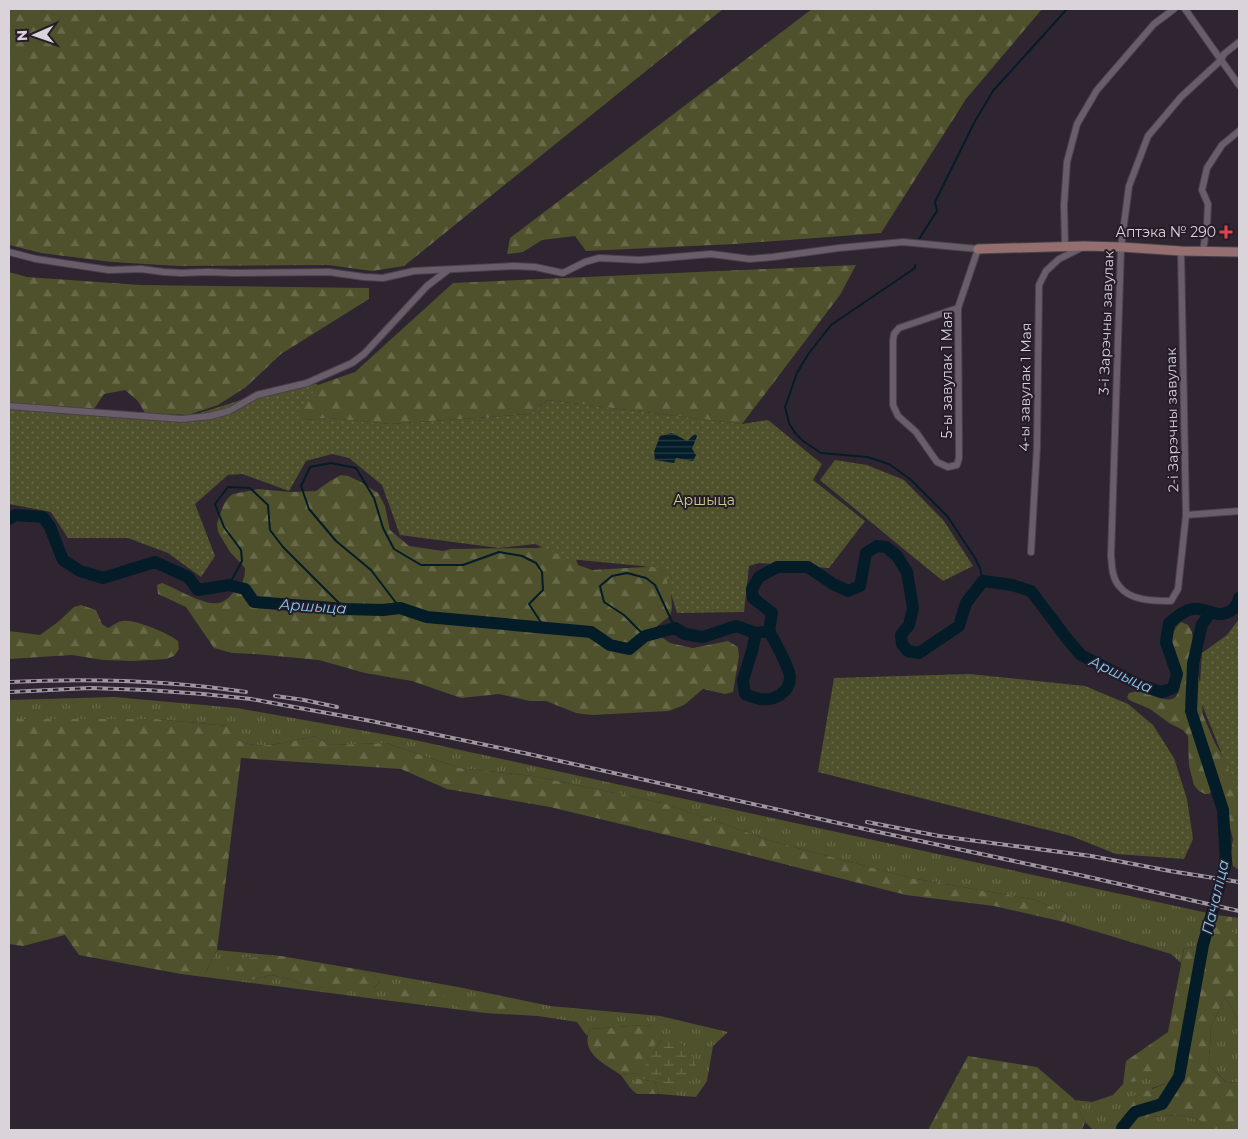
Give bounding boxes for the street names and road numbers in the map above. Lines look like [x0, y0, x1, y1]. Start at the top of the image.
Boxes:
street label: 3-і Зарэчны завулак [1094, 250, 1118, 396]
street label: 5-ы завулак 1 Мая [938, 311, 956, 439]
street label: 4-ы завулак 1 Мая [1015, 323, 1035, 451]
street label: 2-і Зарэчны завулак [1162, 348, 1182, 492]

